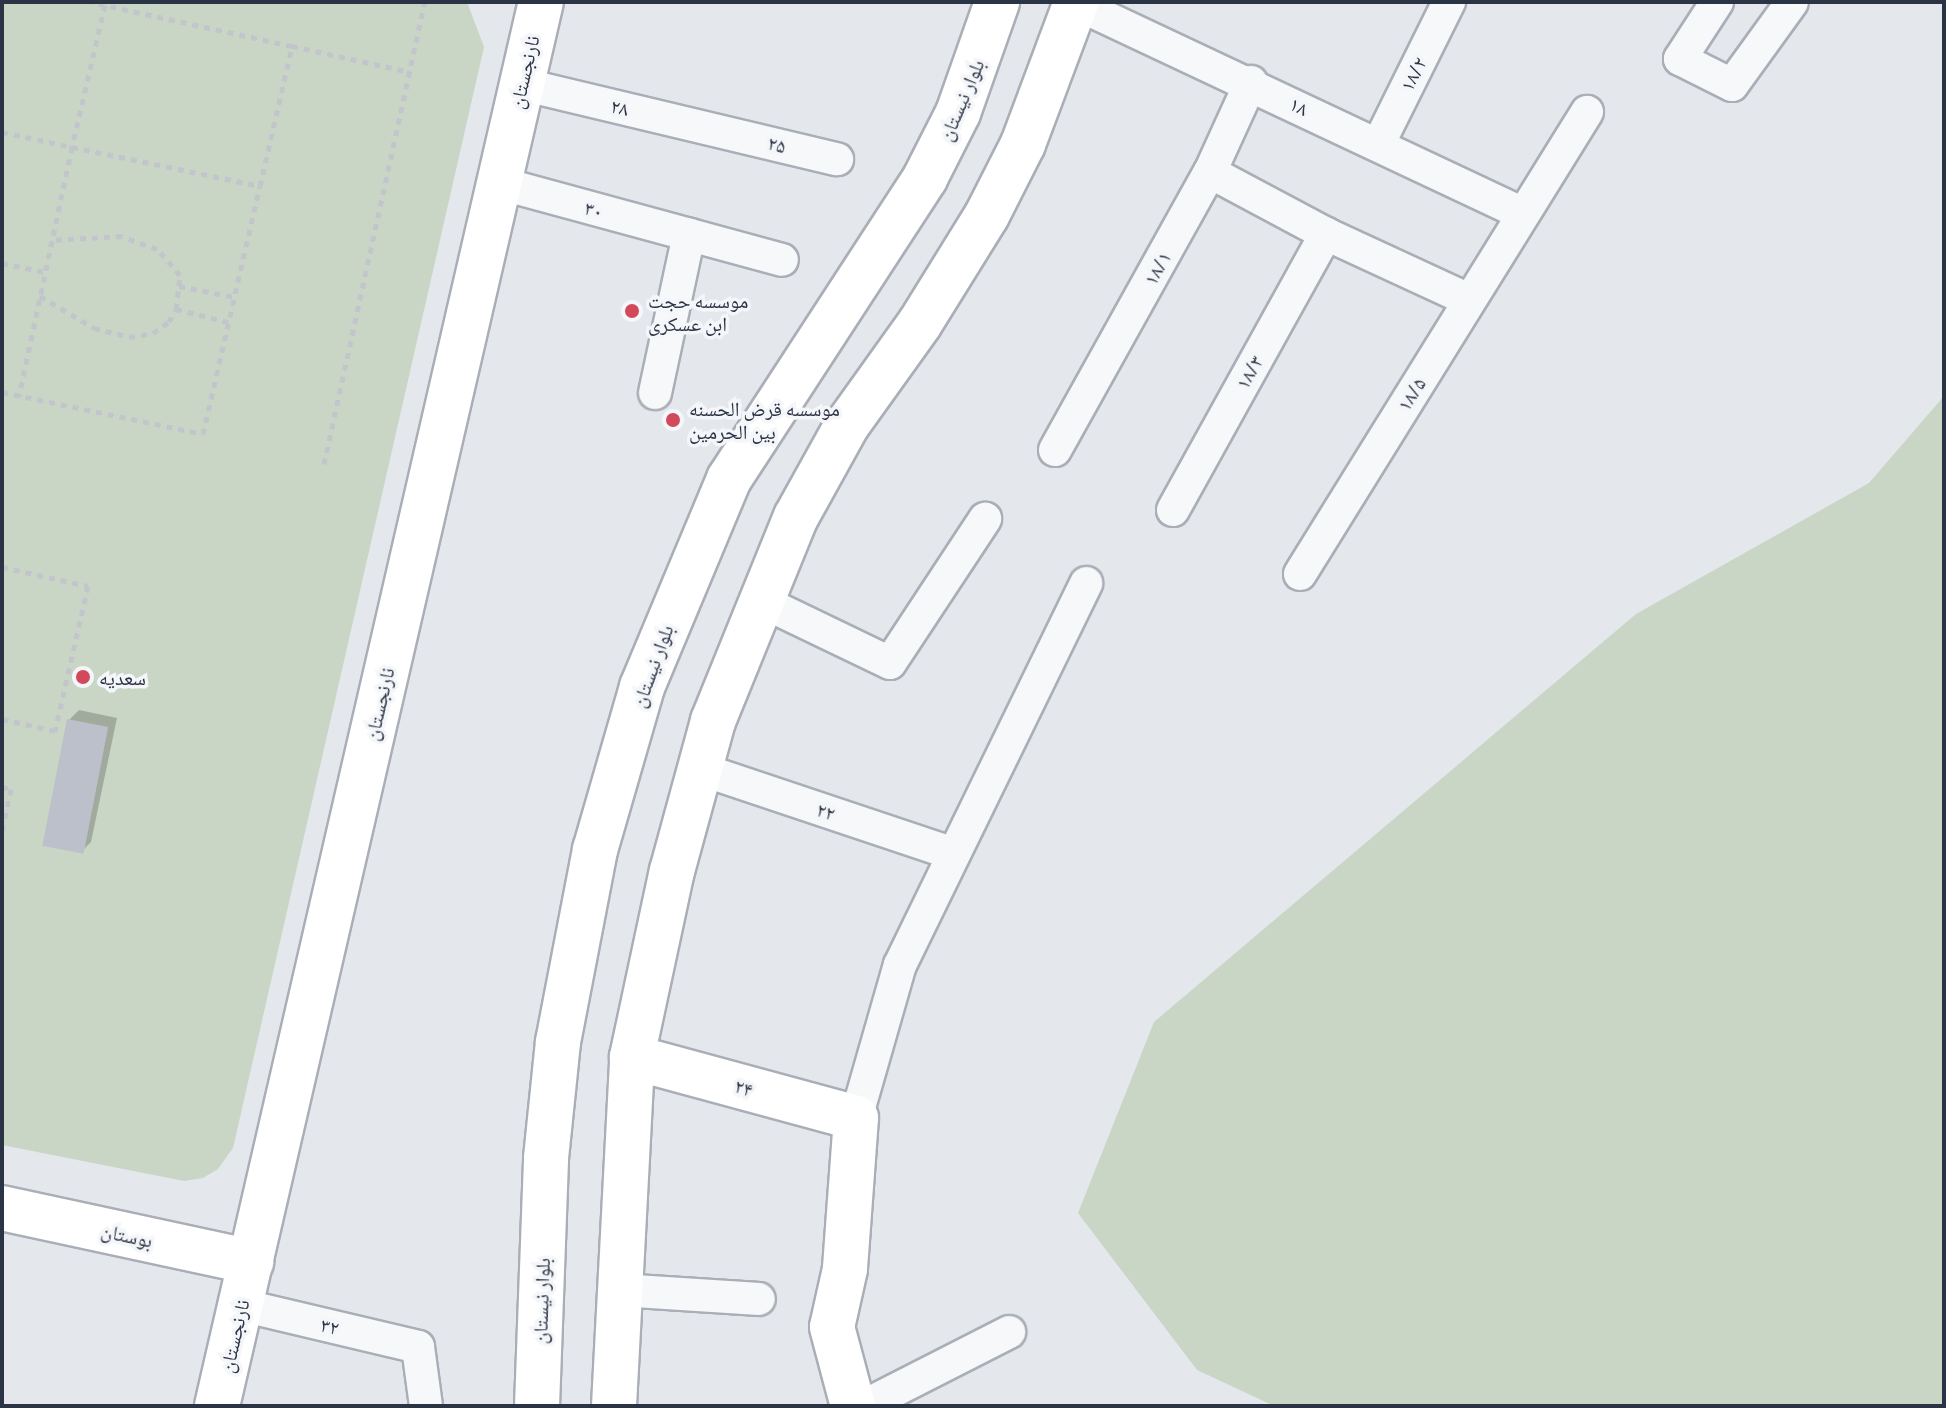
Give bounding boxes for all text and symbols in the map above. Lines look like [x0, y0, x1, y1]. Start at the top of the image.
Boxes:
street label: نارنجستان [504, 33, 544, 111]
street label: ۱۸/۲ [1394, 53, 1432, 95]
street label: بلوار نیستان [933, 56, 989, 144]
street label: ۱۸ [1286, 91, 1312, 121]
street label: ۲۸ [609, 93, 631, 121]
street label: ۲۵ [765, 130, 789, 158]
street label: ۳۰ [582, 195, 606, 223]
street label: ۱۸/۱ [1138, 247, 1176, 289]
place label: موسسه حجت ابن عسکری [648, 288, 748, 335]
marker: موسسه حجت ابن عسکری [623, 302, 641, 320]
street label: ۱۸/۳ [1230, 351, 1268, 393]
street label: ۱۸/۵ [1392, 373, 1430, 415]
place label: موسسه قرض الحسنه بین الحرمین [689, 396, 840, 443]
marker: موسسه قرض الحسنه بین الحرمین [664, 411, 682, 429]
street label: بلوار نیستان [626, 621, 678, 711]
place label: سعدیه [99, 665, 146, 689]
street label: نارنجستان [359, 665, 399, 743]
marker: سعدیه [74, 668, 92, 686]
street label: ۲۲ [814, 797, 838, 825]
street label: ۲۴ [732, 1073, 756, 1101]
street label: بوستان [99, 1218, 155, 1252]
street label: بلوار نیستان [528, 1258, 554, 1344]
street label: نارنجستان [214, 1297, 254, 1375]
street label: ۳۲ [319, 1312, 341, 1340]

